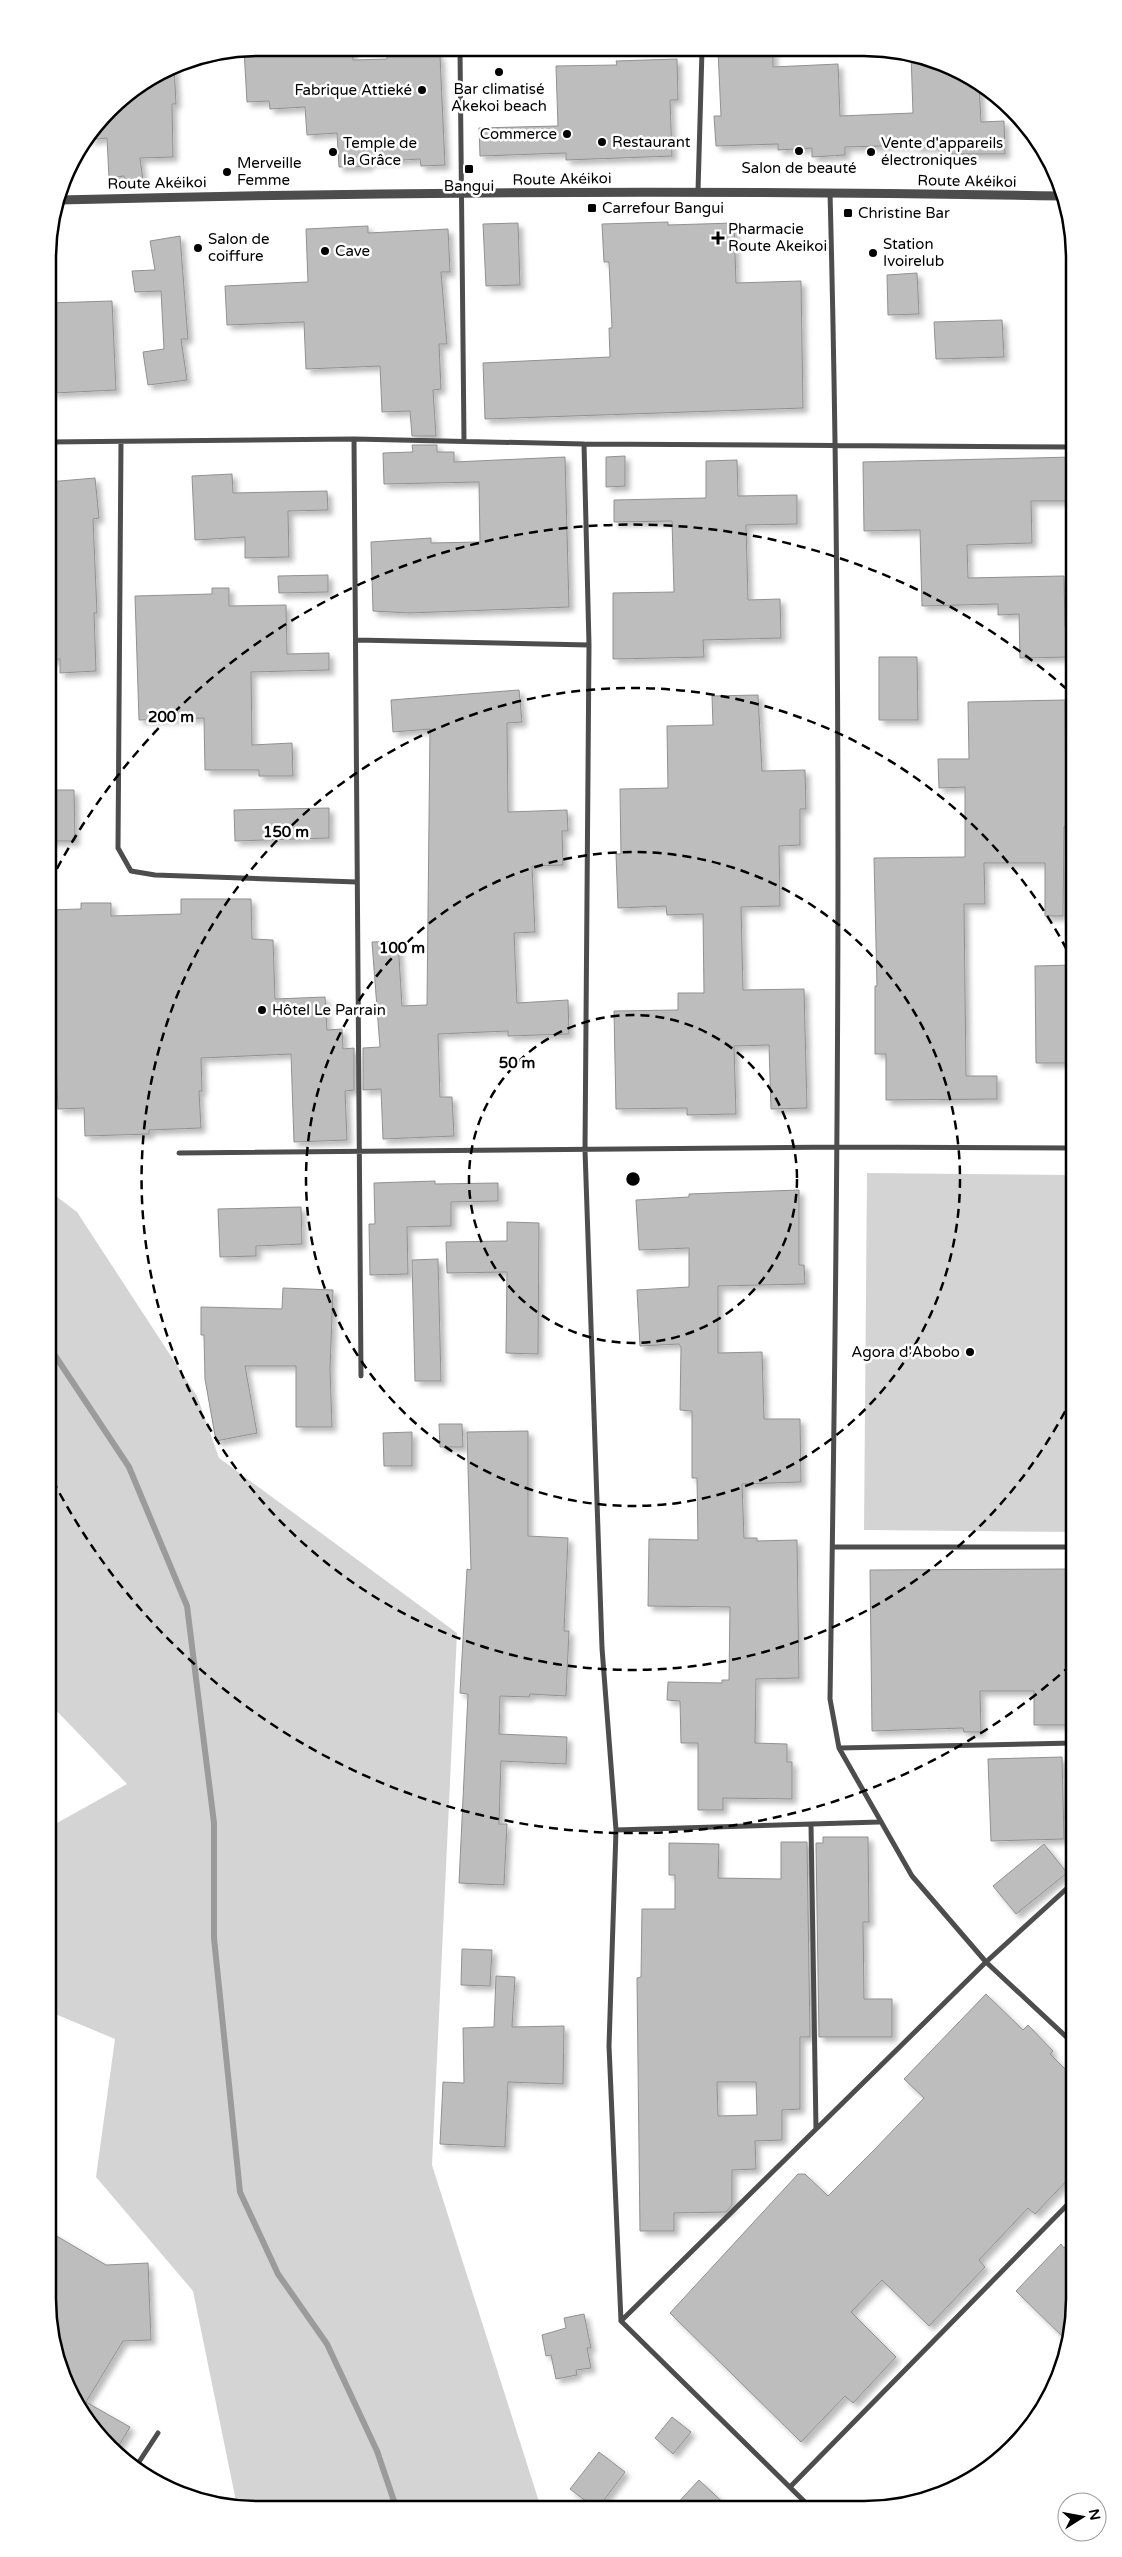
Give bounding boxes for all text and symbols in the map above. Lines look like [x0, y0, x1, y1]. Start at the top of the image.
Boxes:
marker: Bar climatisé Akekoi beach [493, 66, 505, 78]
place label: Bar climatisé Akekoi beach [451, 80, 547, 115]
place label: Fabrique Attieké [295, 81, 412, 99]
marker: Fabrique Attieké [416, 84, 428, 96]
place label: Commerce [480, 125, 557, 143]
marker: Commerce [561, 128, 573, 140]
place label: Restaurant [612, 133, 691, 151]
place label: Temple de la Grâce [343, 134, 417, 169]
place label: Vente d'appareils électroniques [881, 134, 1003, 169]
marker: Restaurant [596, 136, 608, 148]
marker: Salon de beauté [793, 145, 805, 157]
marker: Temple de la Grâce [327, 146, 339, 158]
marker: Vente d'appareils électroniques [865, 146, 877, 158]
place label: Merveille Femme [237, 154, 302, 189]
place label: Salon de beauté [742, 159, 857, 177]
marker: Bangui [463, 163, 475, 175]
marker: Merveille Femme [221, 166, 233, 178]
street label: Route Akéikoi [512, 169, 612, 189]
street label: Route Akéikoi [917, 171, 1017, 191]
street label: Route Akéikoi [107, 173, 207, 193]
place label: Bangui [444, 177, 494, 195]
place label: Carrefour Bangui [602, 199, 724, 217]
marker: Carrefour Bangui [586, 202, 598, 214]
place label: Christine Bar [858, 204, 950, 222]
marker: Christine Bar [842, 207, 854, 219]
place label: Pharmacie Route Akeikoi [728, 220, 827, 255]
place label: Salon de coiffure [208, 230, 270, 265]
marker: Pharmacie Route Akeikoi [712, 232, 724, 244]
place label: Station Ivoirelub [883, 235, 944, 270]
marker: Salon de coiffure [192, 242, 204, 254]
place label: Cave [335, 242, 370, 260]
marker: Cave [319, 245, 331, 257]
marker: Station Ivoirelub [867, 247, 879, 259]
text: 200 m [148, 708, 194, 726]
text: 150 m [263, 823, 309, 841]
text: 100 m [379, 939, 425, 957]
place label: Hôtel Le Parrain [272, 1001, 386, 1019]
marker: Hôtel Le Parrain [256, 1004, 268, 1016]
text: 50 m [499, 1054, 535, 1072]
centre of rings [624, 1170, 642, 1188]
place label: Agora d'Abobo [851, 1343, 960, 1361]
marker: Agora d'Abobo [964, 1346, 976, 1358]
north arrow [1057, 2492, 1107, 2542]
text: N [1085, 2507, 1104, 2522]

